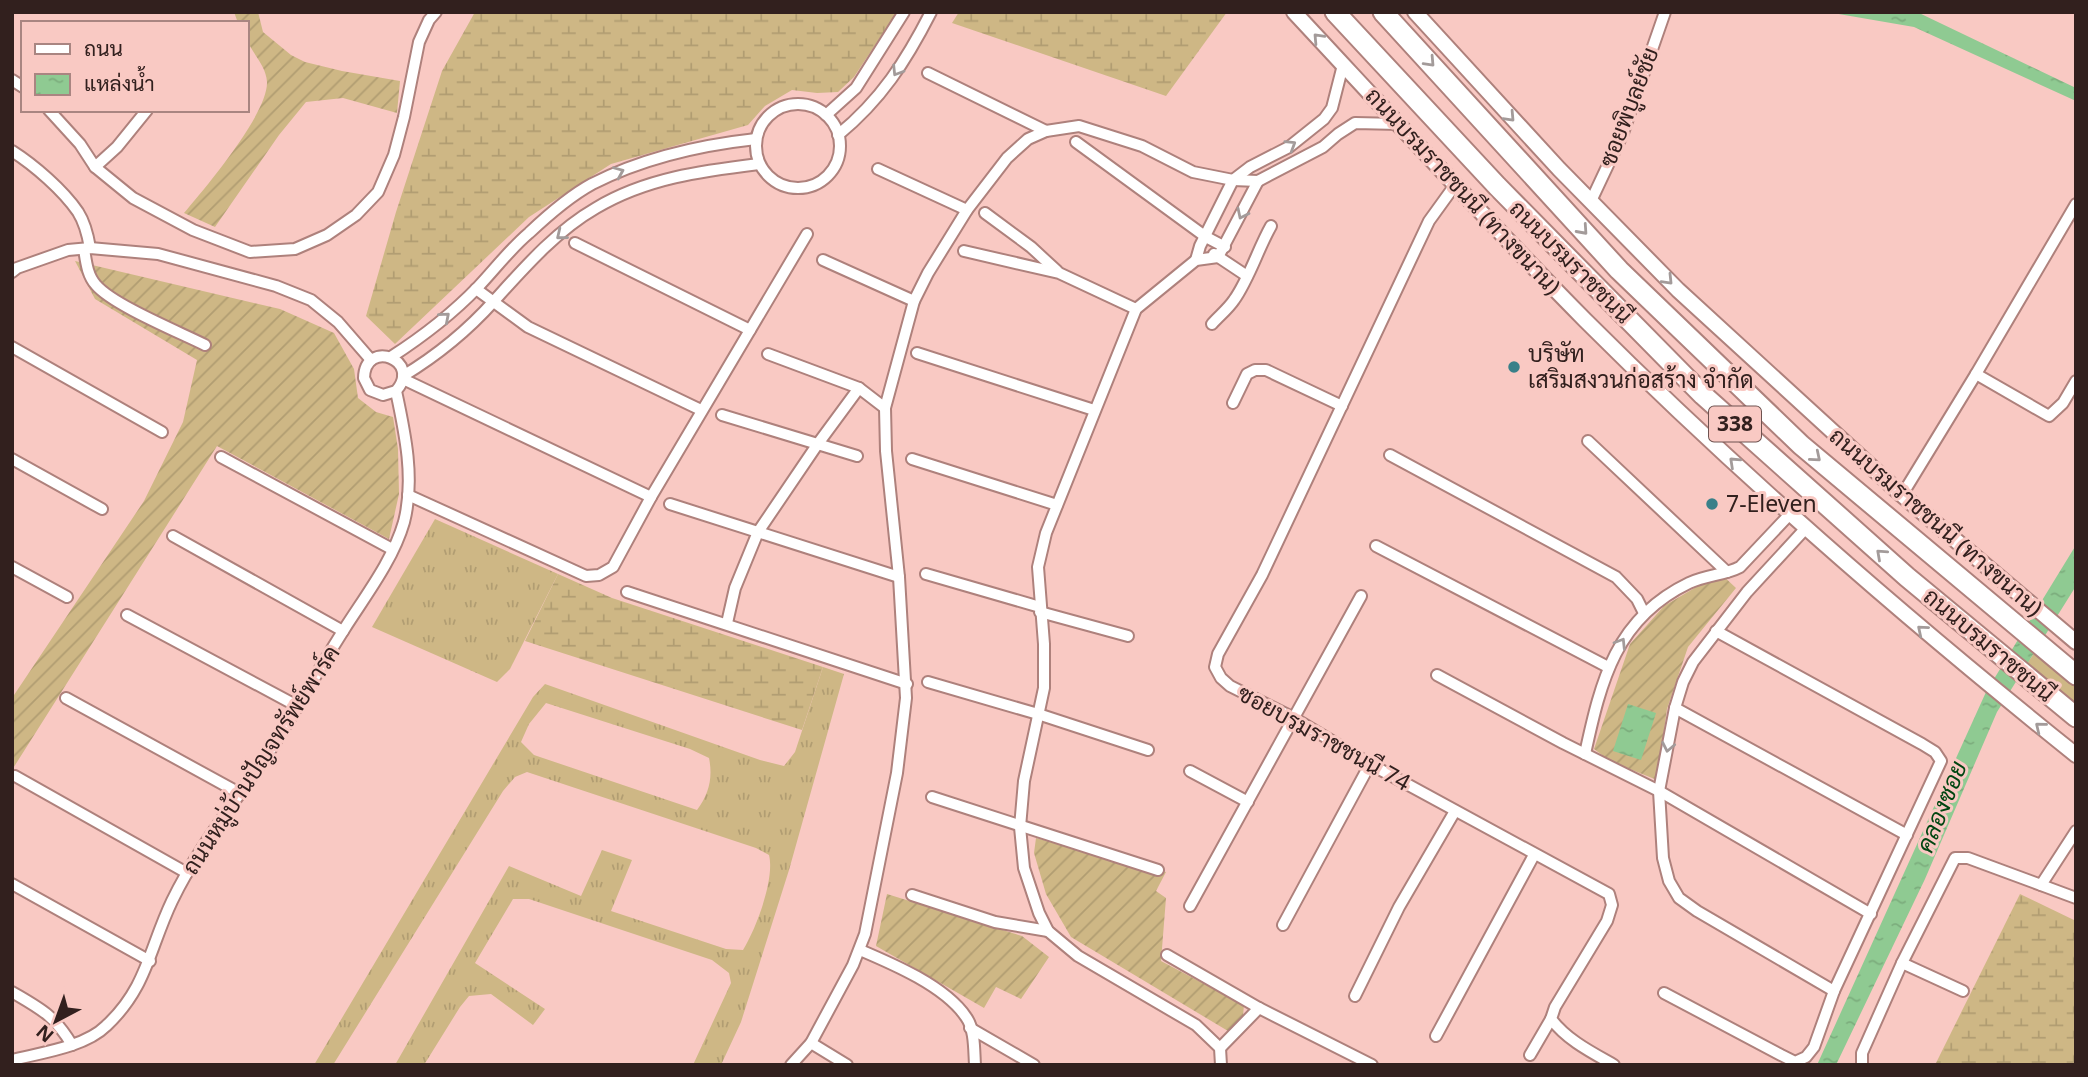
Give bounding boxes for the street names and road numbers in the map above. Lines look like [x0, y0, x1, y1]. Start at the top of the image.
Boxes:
street label: ซอยพิบูลย์ชัย [1591, 42, 1667, 172]
street label: ถนนบรมราชชนนี (ทางขนาน) [1359, 80, 1568, 301]
street label: ถนนบรมราชชนนี [1503, 193, 1640, 330]
road number: 338 [1709, 406, 1761, 442]
street label: ถนนบรมราชชนนี (ทางขนาน) [1823, 420, 2050, 623]
street label: ถนนบรมราชชนนี [1917, 580, 2062, 709]
street label: ถนนหมู่บ้านปัญจทรัพย์พาร์ค [174, 638, 348, 882]
street label: ซอยบรมราชชนนี 74 [1232, 676, 1416, 798]

